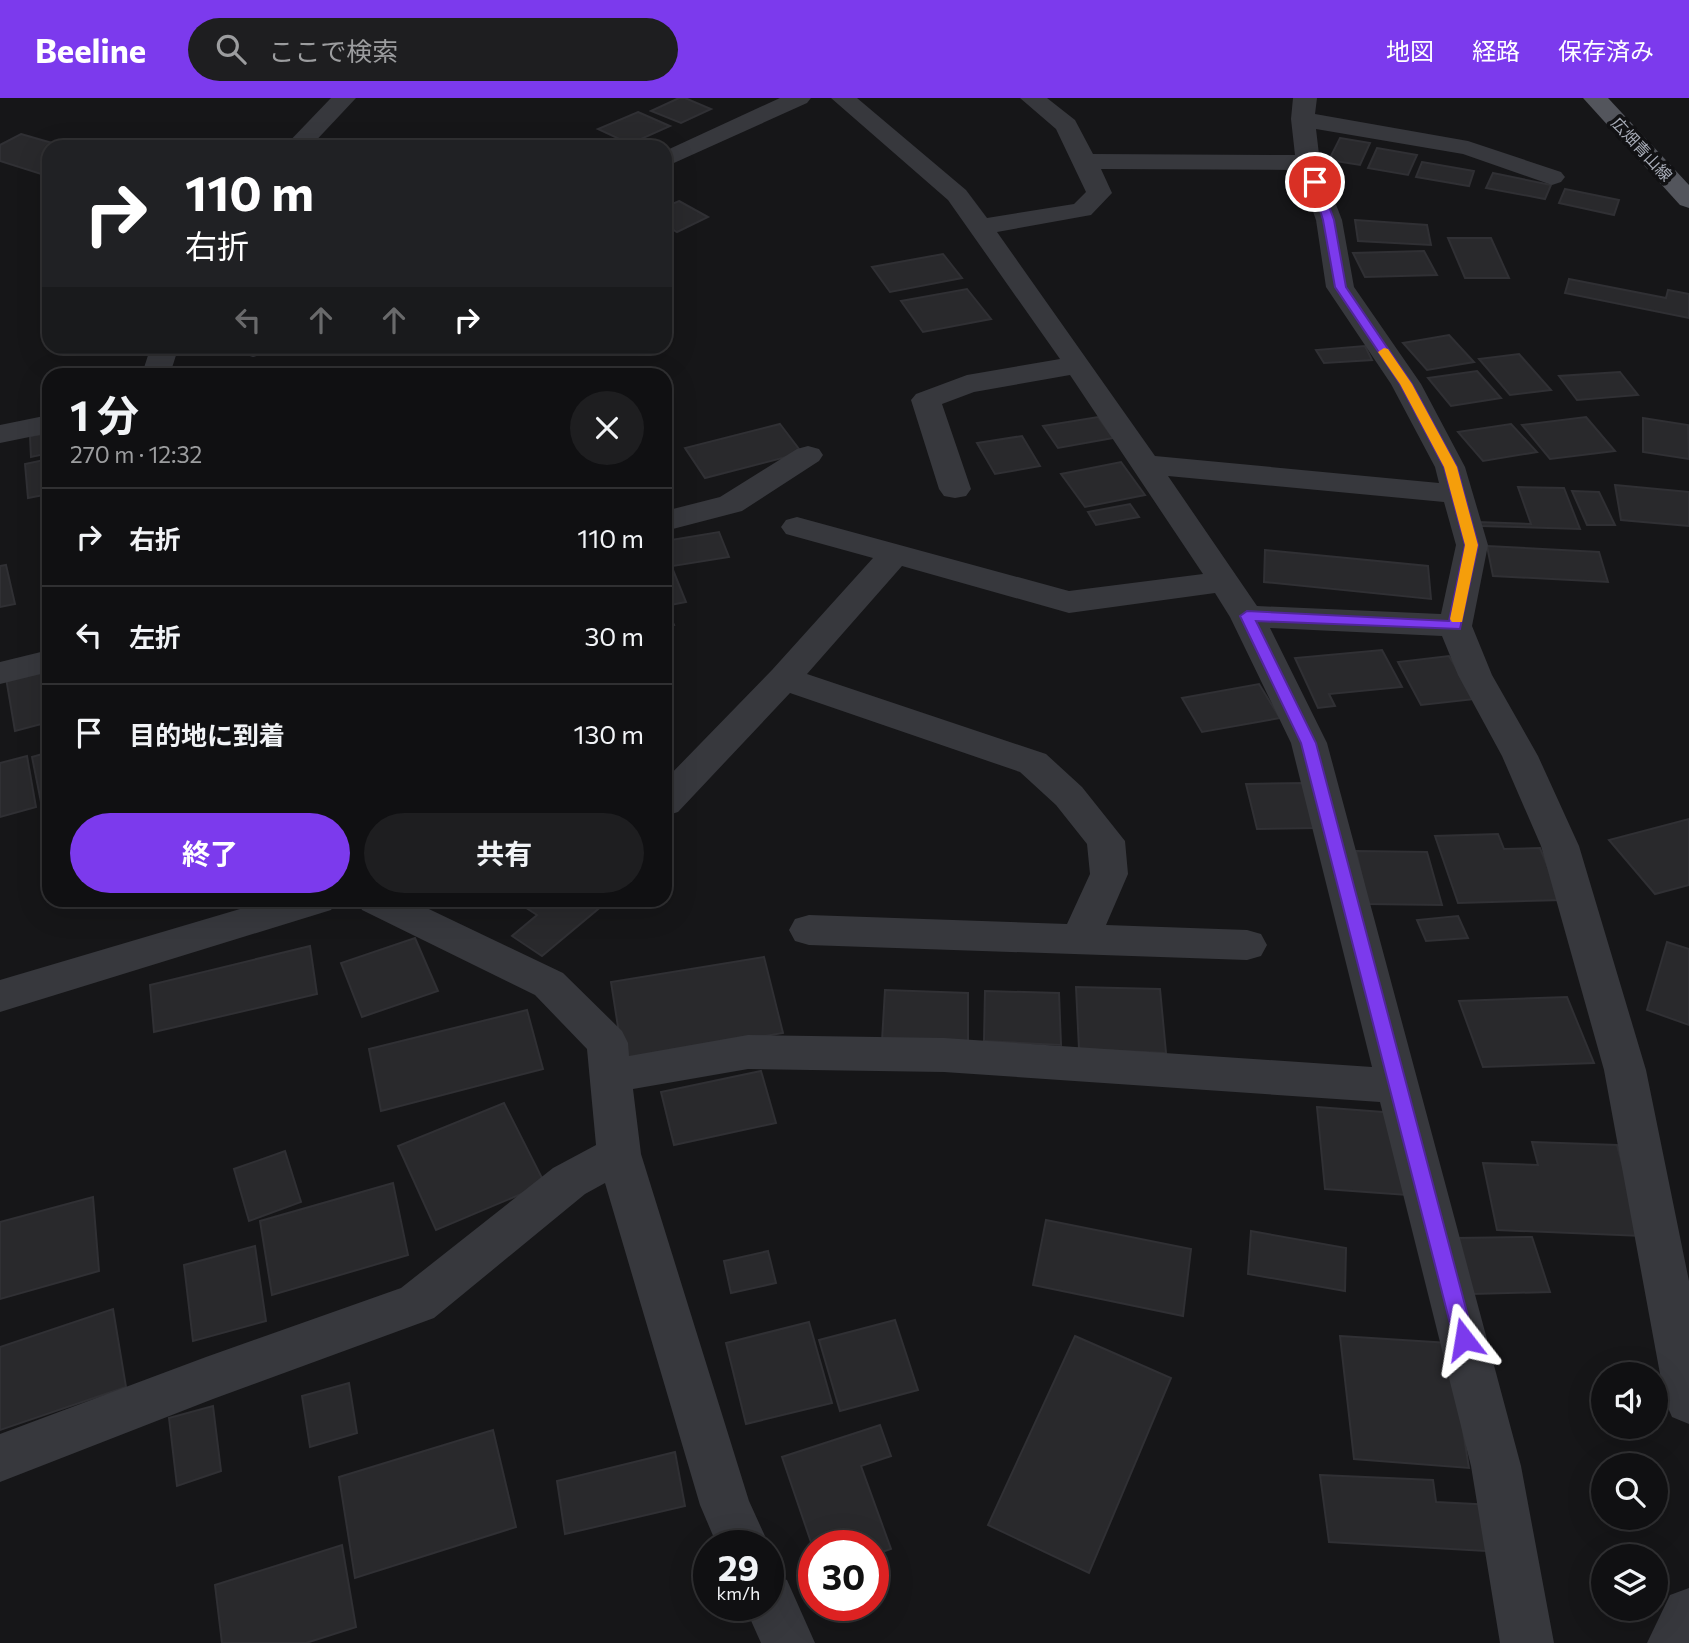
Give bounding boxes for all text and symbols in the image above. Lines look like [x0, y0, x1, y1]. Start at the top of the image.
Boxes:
search box [188, 18, 678, 81]
text: Beeline [35, 29, 146, 70]
icon: search [212, 30, 250, 68]
text: ここで検索 [268, 35, 398, 66]
text: 地図 [1386, 36, 1434, 65]
text: 経路 [1472, 36, 1520, 65]
text: 保存済み [1558, 36, 1654, 65]
street label: 広畑青山線 [1608, 113, 1677, 184]
pin [1285, 152, 1345, 212]
text: 110 m [185, 161, 314, 221]
icon: arrive [1296, 163, 1334, 201]
icon: right [70, 168, 161, 259]
text: 右折 [185, 225, 249, 265]
icon: left [229, 301, 267, 339]
icon: ahead [302, 301, 340, 339]
icon: ahead [375, 301, 413, 339]
icon: right [448, 301, 486, 339]
text: 1 分 [70, 388, 139, 440]
button: close [570, 391, 644, 465]
text: 270 m · 12:32 [70, 440, 202, 468]
icon: right [70, 518, 108, 556]
text: 110 m [577, 522, 644, 553]
text: 右折 [129, 523, 181, 554]
icon: left [70, 616, 108, 654]
text: 30 m [585, 620, 644, 651]
text: 左折 [129, 621, 181, 652]
icon: arrive [70, 714, 108, 752]
text: 130 m [573, 718, 644, 749]
text: 目的地に到着 [129, 719, 285, 750]
button: 終了 [70, 813, 350, 893]
button: 共有 [364, 813, 644, 893]
position arrow [1427, 1302, 1501, 1376]
map controls [1591, 1362, 1668, 1621]
button: sound [1591, 1362, 1668, 1439]
button: search [1591, 1453, 1668, 1530]
speed limit sign: 30 [798, 1530, 889, 1621]
button: layers [1591, 1544, 1668, 1621]
text: 29 [718, 1545, 759, 1588]
text: km/h [717, 1582, 760, 1604]

